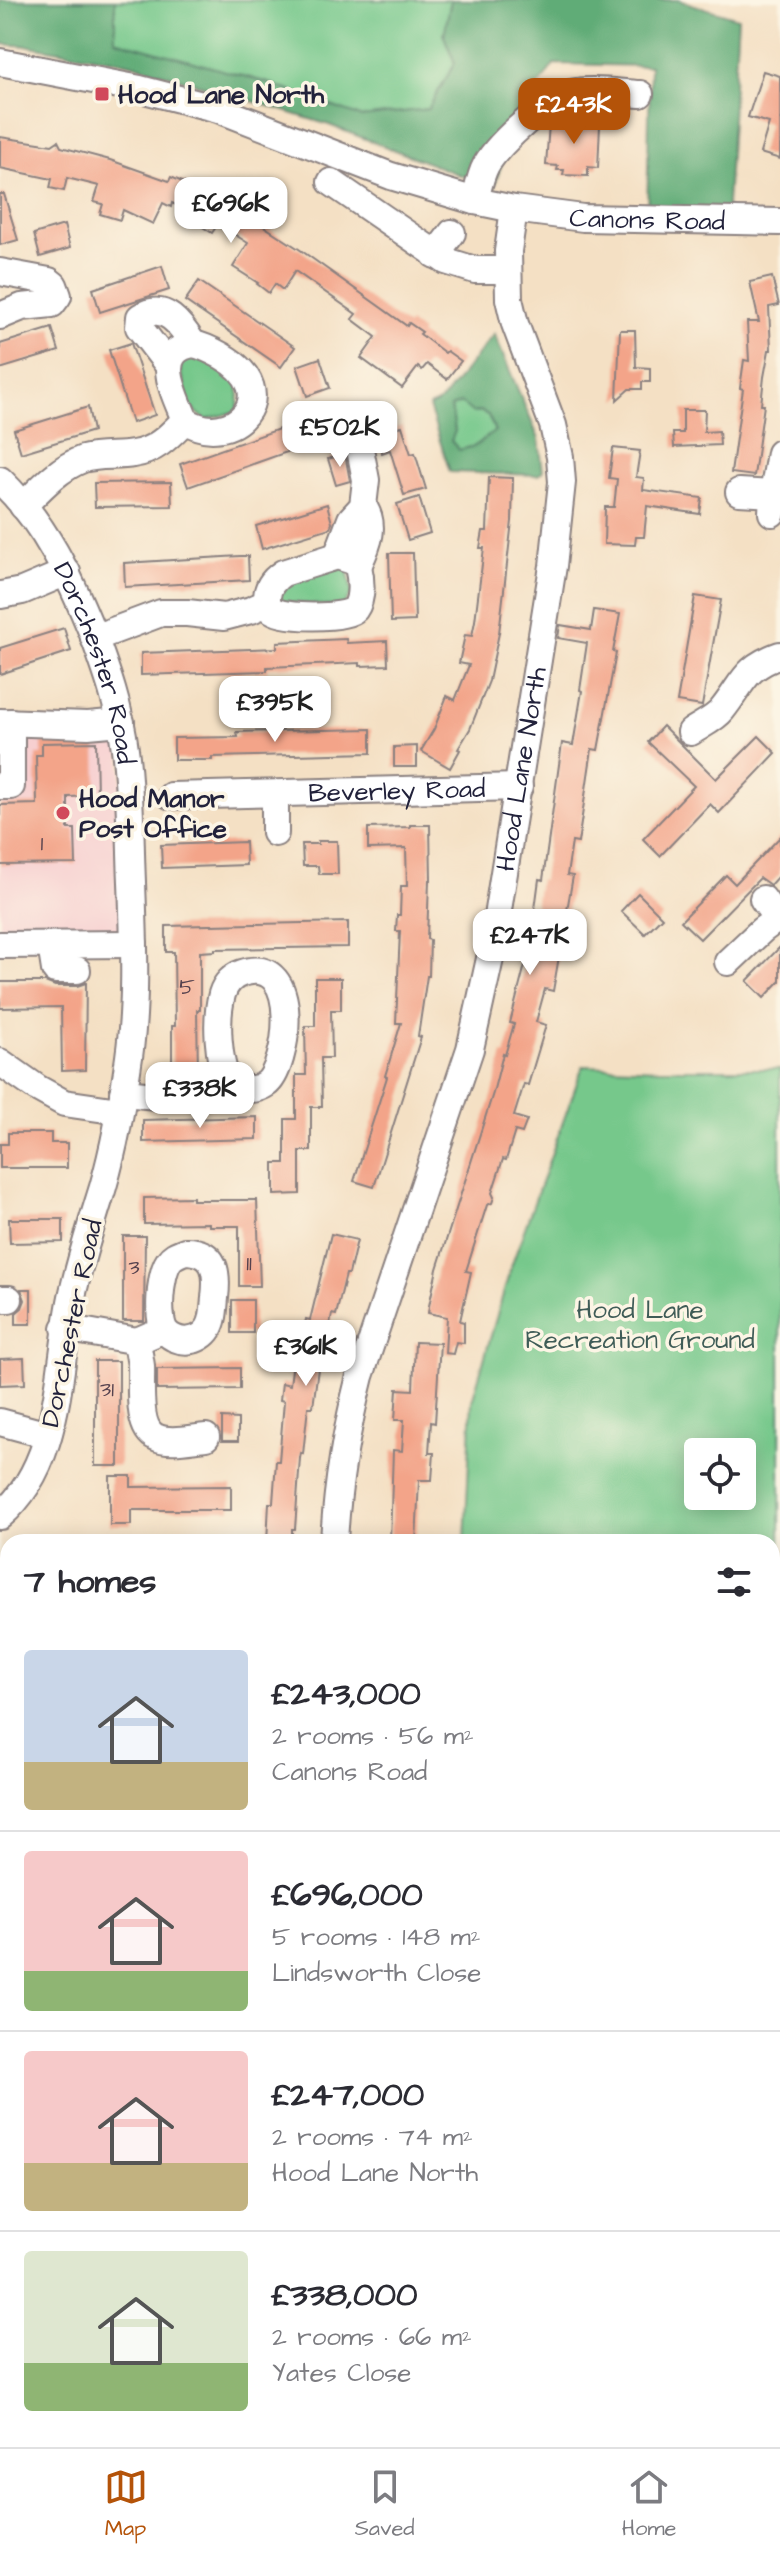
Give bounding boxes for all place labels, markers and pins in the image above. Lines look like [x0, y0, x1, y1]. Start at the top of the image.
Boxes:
place label: Hood Lane North [118, 77, 325, 113]
pin: £243K [518, 78, 630, 146]
marker: Hood Lane North [93, 85, 111, 103]
pin: £696K [175, 177, 287, 245]
pin: £502K [284, 401, 396, 469]
pin: £395K [219, 676, 331, 744]
place label: Hood Manor Post Office [79, 781, 227, 847]
marker: Hood Manor Post Office [54, 804, 72, 822]
pin: £247K [474, 909, 586, 977]
pin: £338K [144, 1062, 256, 1130]
pin: £361K [250, 1320, 362, 1388]

